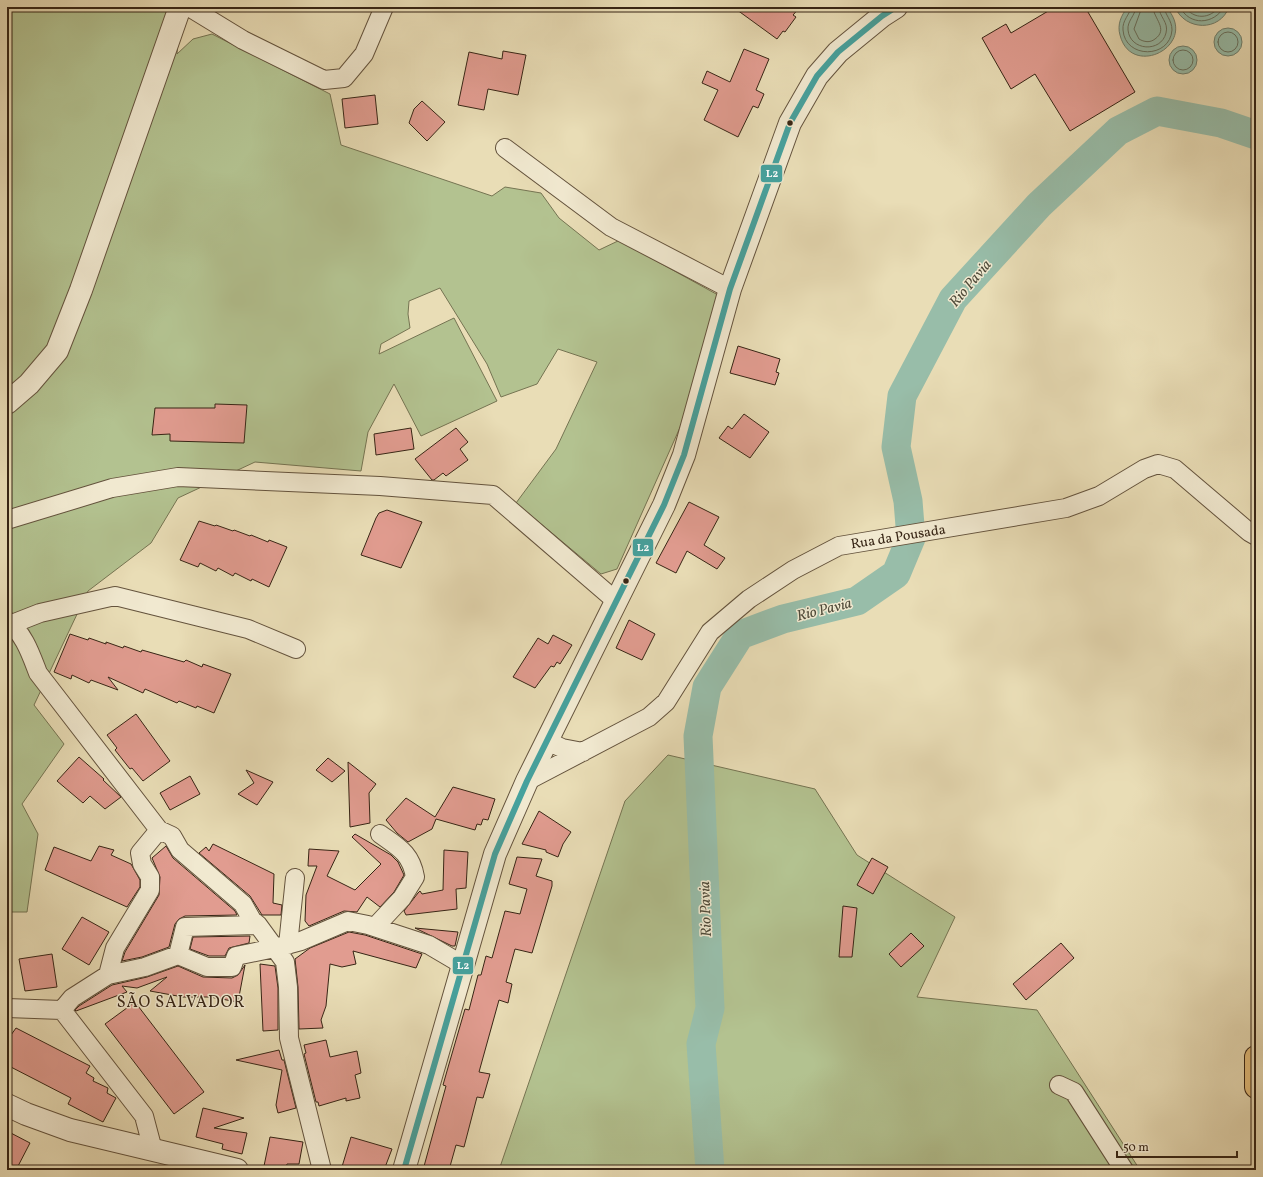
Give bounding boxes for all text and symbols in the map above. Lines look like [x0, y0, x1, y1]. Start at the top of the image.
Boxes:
unlabelled marker [785, 118, 795, 128]
line badge: L2 [760, 164, 783, 183]
text: L2 [766, 167, 778, 182]
water label: Rio Pavia [945, 256, 997, 312]
street label: Rua da Pousada [849, 521, 947, 554]
line badge: L2 [632, 538, 654, 557]
text: L2 [637, 541, 649, 556]
unlabelled marker [621, 576, 631, 586]
water label: Rio Pavia [795, 593, 854, 627]
water label: Rio Pavia [695, 881, 718, 937]
line badge: L2 [452, 956, 474, 975]
text: L2 [457, 959, 469, 974]
district label: SÃO SALVADOR [117, 992, 245, 1014]
scale bar [1117, 1133, 1237, 1159]
text: 50 m [1123, 1140, 1149, 1156]

